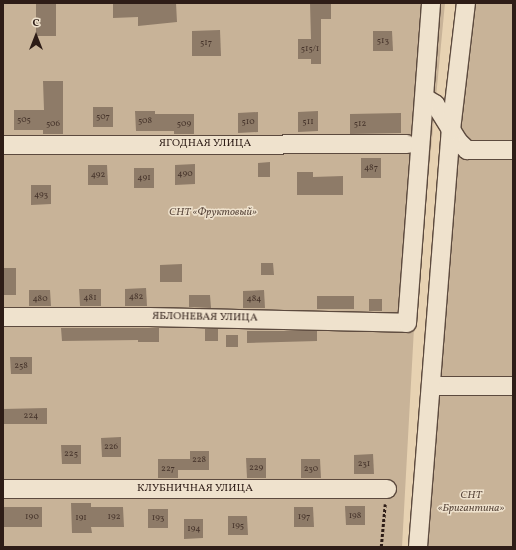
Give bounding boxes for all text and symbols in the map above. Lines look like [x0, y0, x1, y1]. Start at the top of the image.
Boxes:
north arrow [16, 16, 56, 56]
text: С [32, 16, 40, 31]
house number: 513 [377, 36, 389, 46]
house number: 517 [200, 38, 212, 48]
house number: 515/1 [301, 44, 319, 54]
house number: 507 [96, 112, 110, 122]
house number: 505 [17, 115, 31, 125]
house number: 508 [138, 116, 152, 126]
house number: 510 [241, 117, 255, 127]
house number: 511 [302, 117, 314, 127]
house number: 506 [46, 119, 60, 129]
house number: 509 [177, 119, 191, 129]
house number: 512 [354, 119, 366, 129]
street label: ЯГОДНАЯ УЛИЦА [159, 137, 251, 151]
house number: 487 [364, 163, 378, 173]
house number: 490 [177, 169, 193, 179]
house number: 492 [91, 170, 105, 180]
house number: 491 [137, 173, 151, 183]
house number: 493 [34, 190, 48, 200]
park label: СНТ «Фруктовый» [169, 206, 257, 220]
house number: 482 [129, 292, 143, 302]
house number: 481 [83, 293, 97, 303]
house number: 480 [32, 294, 48, 304]
house number: 484 [247, 294, 261, 304]
street label: ЯБЛОНЕВАЯ УЛИЦА [152, 310, 258, 326]
house number: 258 [14, 361, 28, 371]
house number: 224 [24, 411, 38, 421]
house number: 226 [104, 442, 118, 452]
house number: 225 [64, 449, 78, 459]
house number: 228 [192, 455, 206, 465]
house number: 231 [358, 459, 370, 469]
house number: 229 [249, 463, 263, 473]
house number: 227 [161, 464, 175, 474]
house number: 230 [304, 464, 318, 474]
street label: КЛУБНИЧНАЯ УЛИЦА [137, 482, 253, 496]
park label: СНТ «Бригантина» [438, 490, 504, 516]
house number: 198 [349, 511, 361, 521]
house number: 190 [25, 512, 39, 522]
house number: 192 [108, 512, 120, 522]
house number: 197 [298, 512, 310, 522]
house number: 191 [75, 513, 87, 523]
house number: 193 [152, 513, 164, 523]
house number: 195 [232, 521, 244, 531]
house number: 194 [187, 524, 201, 534]

